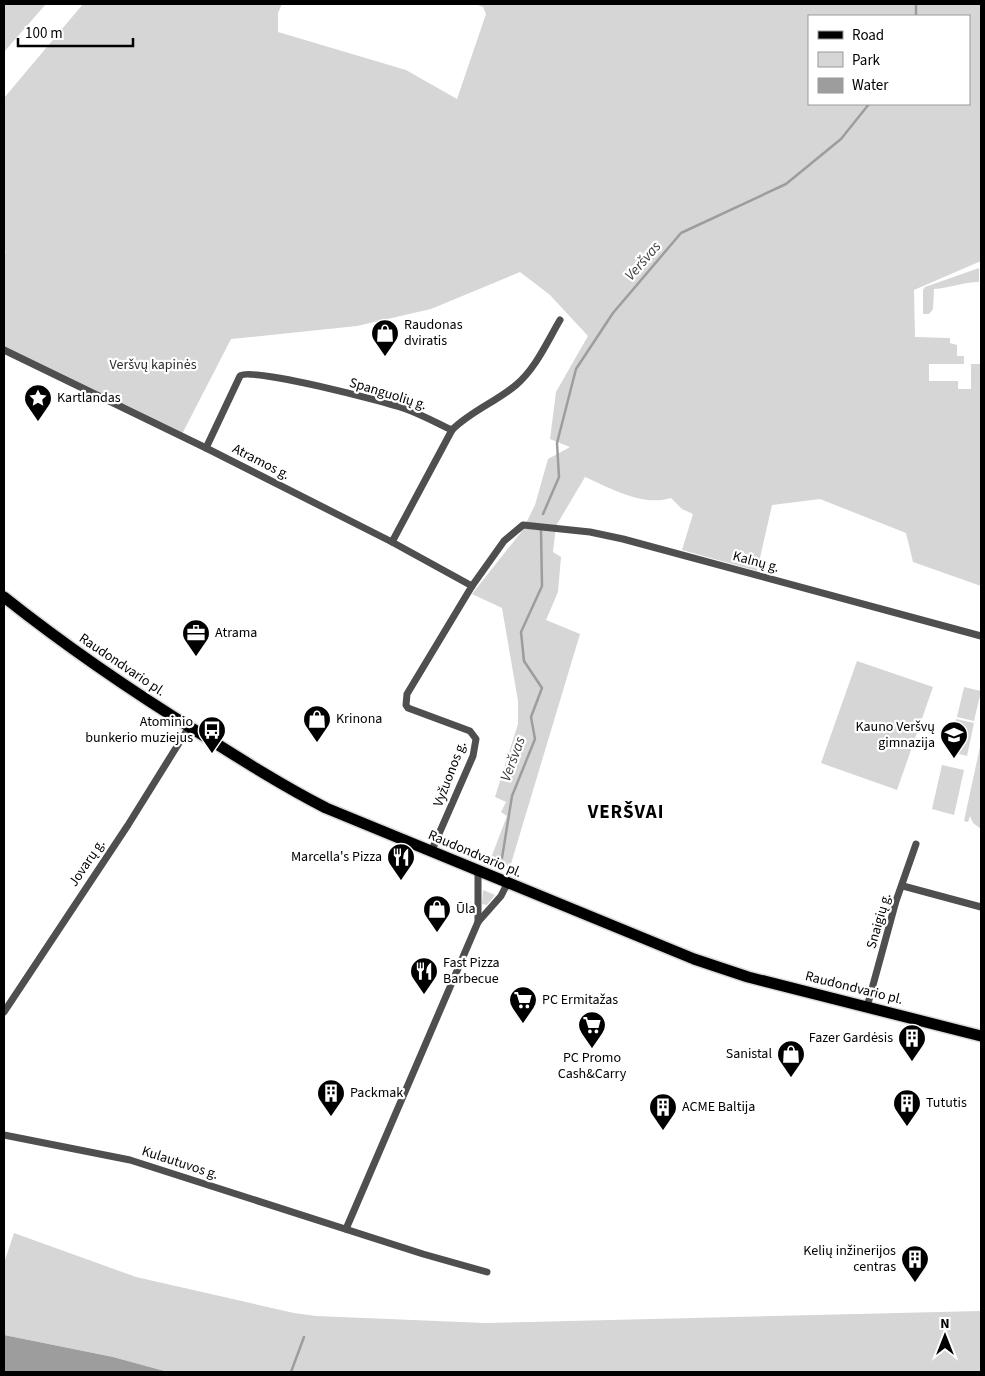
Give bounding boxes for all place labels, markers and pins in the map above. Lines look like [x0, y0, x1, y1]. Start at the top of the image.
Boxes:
place label: Raudonas dviratis [404, 315, 463, 351]
shop icon: Raudonas dviratis [370, 318, 400, 357]
place icon: Kartlandas [23, 383, 53, 422]
place label: Kartlandas [57, 388, 121, 408]
office icon: Atrama [181, 618, 211, 657]
place label: Atrama [215, 623, 257, 643]
shop icon: Krinona [302, 704, 332, 743]
place label: Krinona [336, 709, 382, 729]
place label: Atominio bunkerio muziejus [85, 712, 193, 748]
bus stop icon: Atominio bunkerio muziejus [197, 715, 227, 754]
place label: Kauno Veršvų gimnazija [855, 717, 935, 753]
school or university icon: Kauno Veršvų gimnazija [939, 720, 969, 759]
restaurant icon: Marcella's Pizza [386, 842, 416, 881]
place label: Marcella's Pizza [291, 847, 382, 867]
shop icon: Ūla [422, 894, 452, 933]
place label: Ūla [456, 899, 476, 919]
place label: Fast Pizza Barbecue [443, 953, 500, 989]
restaurant icon: Fast Pizza Barbecue [409, 956, 439, 995]
supermarket icon: PC Ermitažas [508, 985, 538, 1024]
place label: PC Ermitažas [542, 990, 618, 1010]
supermarket icon: PC Promo Cash&Carry [577, 1010, 607, 1049]
building icon: Fazer Gardėsis [897, 1023, 927, 1062]
place label: Fazer Gardėsis [809, 1028, 893, 1048]
shop icon: Sanistal [776, 1039, 806, 1078]
place label: Sanistal [726, 1044, 772, 1064]
place label: PC Promo Cash&Carry [558, 1048, 627, 1084]
building icon: Packmak [316, 1078, 346, 1117]
place label: Packmak [350, 1083, 403, 1103]
building icon: Tututis [892, 1088, 922, 1127]
building icon: ACME Baltija [648, 1092, 678, 1131]
place label: Tututis [926, 1093, 967, 1113]
place label: ACME Baltija [682, 1097, 755, 1117]
place label: Kelių inžinerijos centras [803, 1241, 896, 1277]
building icon: Kelių inžinerijos centras [900, 1244, 930, 1283]

